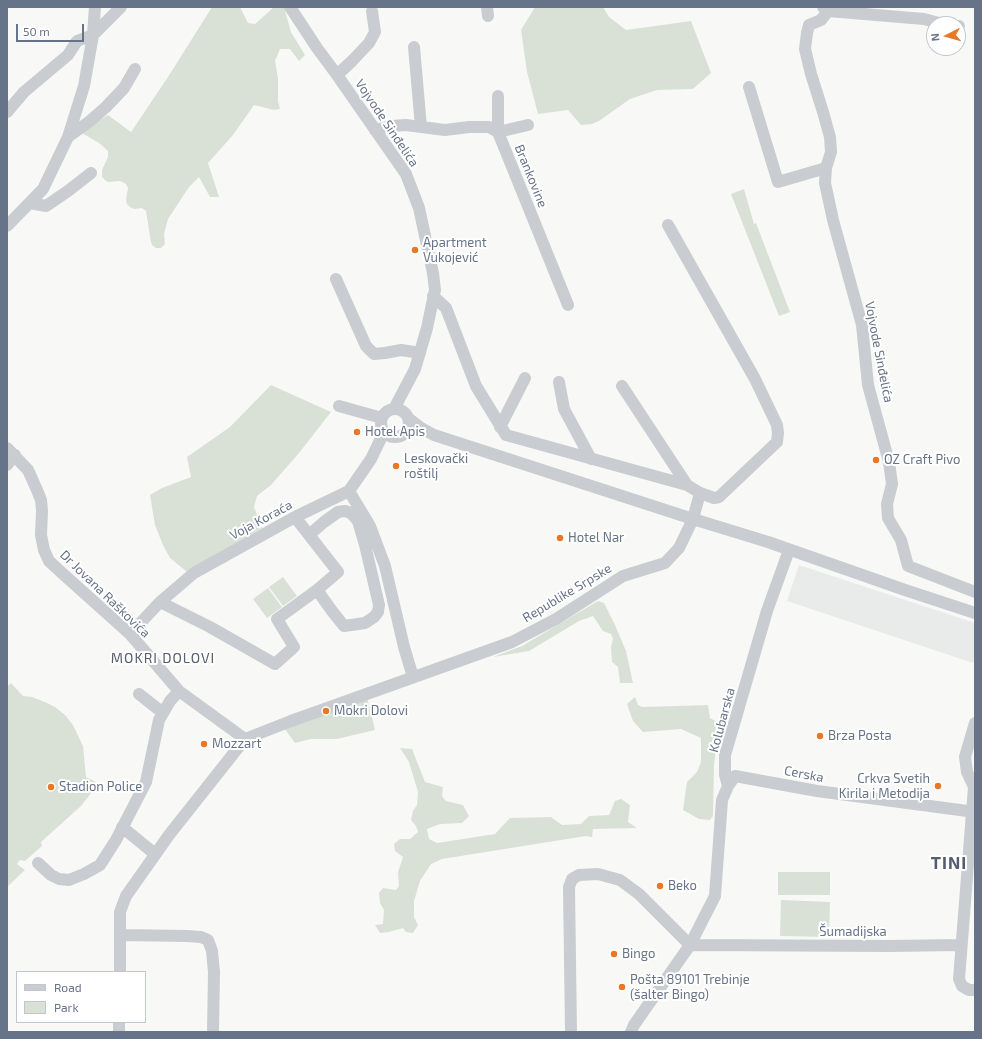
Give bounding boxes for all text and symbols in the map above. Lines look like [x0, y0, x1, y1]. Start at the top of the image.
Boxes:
scale bar [18, 16, 86, 42]
north arrow [926, 16, 966, 56]
text: 50 m [23, 24, 50, 38]
text: N [928, 33, 941, 42]
street label: Vojvode Sinđelića [352, 76, 422, 170]
street label: Brankovine [511, 142, 551, 210]
place label: Apartment Vukojević [423, 235, 487, 266]
marker: Apartment Vukojević [410, 245, 420, 255]
street label: Vojvode Sinđelića [862, 300, 896, 404]
place label: Hotel Apis [365, 424, 425, 440]
marker: Hotel Apis [352, 427, 362, 437]
place label: Leskovački roštilj [404, 451, 468, 482]
place label: OZ Craft Pivo [884, 452, 961, 468]
marker: OZ Craft Pivo [871, 455, 881, 465]
marker: Leskovački roštilj [391, 461, 401, 471]
street label: Voja Koraća [227, 497, 295, 543]
place label: Hotel Nar [568, 530, 624, 546]
marker: Hotel Nar [555, 533, 565, 543]
street label: Dr Jovana Raškovića [57, 547, 153, 641]
street label: Republike Srpske [520, 560, 614, 626]
district label: MOKRI DOLOVI [111, 650, 215, 666]
street label: Kolubarska [706, 686, 738, 754]
place label: Mokri Dolovi [334, 703, 408, 719]
marker: Mokri Dolovi [321, 706, 331, 716]
place label: Brza Posta [828, 728, 892, 744]
marker: Brza Posta [815, 731, 825, 741]
place label: Mozzart [212, 736, 261, 752]
marker: Mozzart [199, 739, 209, 749]
street label: Cerska [783, 763, 825, 785]
place label: Crkva Svetih Kirila i Metodija [839, 771, 930, 802]
place label: Stadion Police [59, 779, 142, 795]
marker: Crkva Svetih Kirila i Metodija [933, 781, 943, 791]
marker: Stadion Police [46, 782, 56, 792]
district label: TINI [931, 853, 967, 873]
place label: Beko [668, 878, 697, 894]
marker: Beko [655, 881, 665, 891]
street label: Šumadijska [819, 924, 887, 940]
place label: Bingo [622, 946, 655, 962]
marker: Bingo [609, 949, 619, 959]
legend [16, 971, 146, 1023]
place label: Pošta 89101 Trebinje (šalter Bingo) [630, 972, 750, 1003]
text: Road [54, 980, 82, 994]
marker: Pošta 89101 Trebinje (šalter Bingo) [617, 982, 627, 992]
text: Park [54, 1000, 79, 1014]

